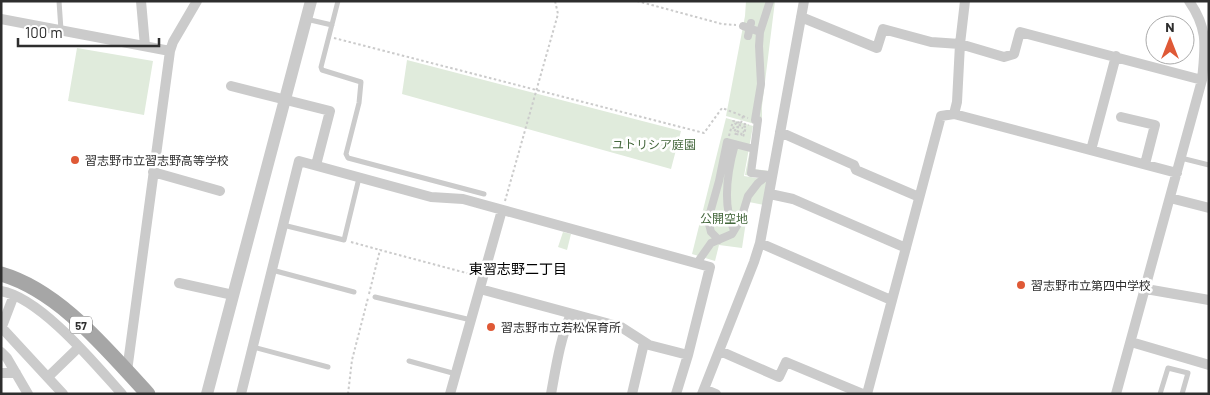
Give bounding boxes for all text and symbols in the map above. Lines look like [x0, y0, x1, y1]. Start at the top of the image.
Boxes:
scale bar [18, 15, 159, 47]
north arrow [1145, 15, 1195, 65]
text: N [1165, 18, 1175, 35]
text: 100 m [25, 23, 63, 41]
park label: ユトリシア庭園 [612, 137, 696, 151]
place label: 習志野市立習志野高等学校 [85, 153, 229, 167]
marker: 習志野市立習志野高等学校 [69, 154, 81, 166]
park label: 公開空地 [700, 211, 748, 225]
district label: 東習志野二丁目 [469, 260, 567, 277]
place label: 習志野市立第四中学校 [1031, 278, 1151, 292]
marker: 習志野市立第四中学校 [1015, 279, 1027, 291]
road number: 57 [70, 316, 92, 334]
place label: 習志野市立若松保育所 [501, 320, 621, 334]
marker: 習志野市立若松保育所 [485, 321, 497, 333]

